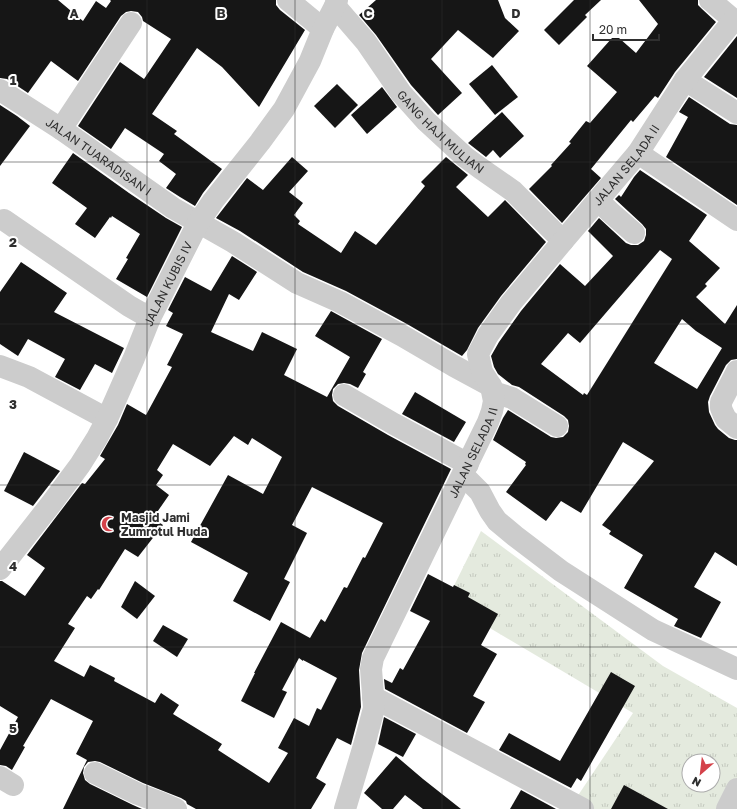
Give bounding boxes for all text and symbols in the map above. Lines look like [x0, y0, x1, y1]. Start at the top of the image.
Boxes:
text: A [69, 5, 79, 21]
text: B [216, 5, 226, 21]
text: C [363, 5, 373, 21]
text: D [511, 5, 521, 21]
scale bar [593, 16, 659, 42]
text: 20 m [599, 22, 627, 37]
text: 1 [10, 72, 17, 88]
street label: GANG HAJI MULIAN [394, 87, 487, 176]
street label: JALAN TUARADISAN I [43, 114, 155, 198]
street label: JALAN SELADA II [589, 121, 662, 208]
text: 2 [9, 234, 17, 250]
street label: JALAN KUBIS IV [140, 239, 195, 328]
text: 3 [9, 396, 17, 412]
street label: JALAN SELADA II [445, 406, 500, 500]
place label: Masjid Jami Zumrotul Huda [121, 510, 207, 539]
mosque icon: Masjid Jami Zumrotul Huda [100, 515, 118, 533]
text: 4 [9, 558, 17, 574]
text: 5 [9, 720, 17, 736]
north arrow [681, 753, 721, 793]
text: N [689, 775, 703, 790]

